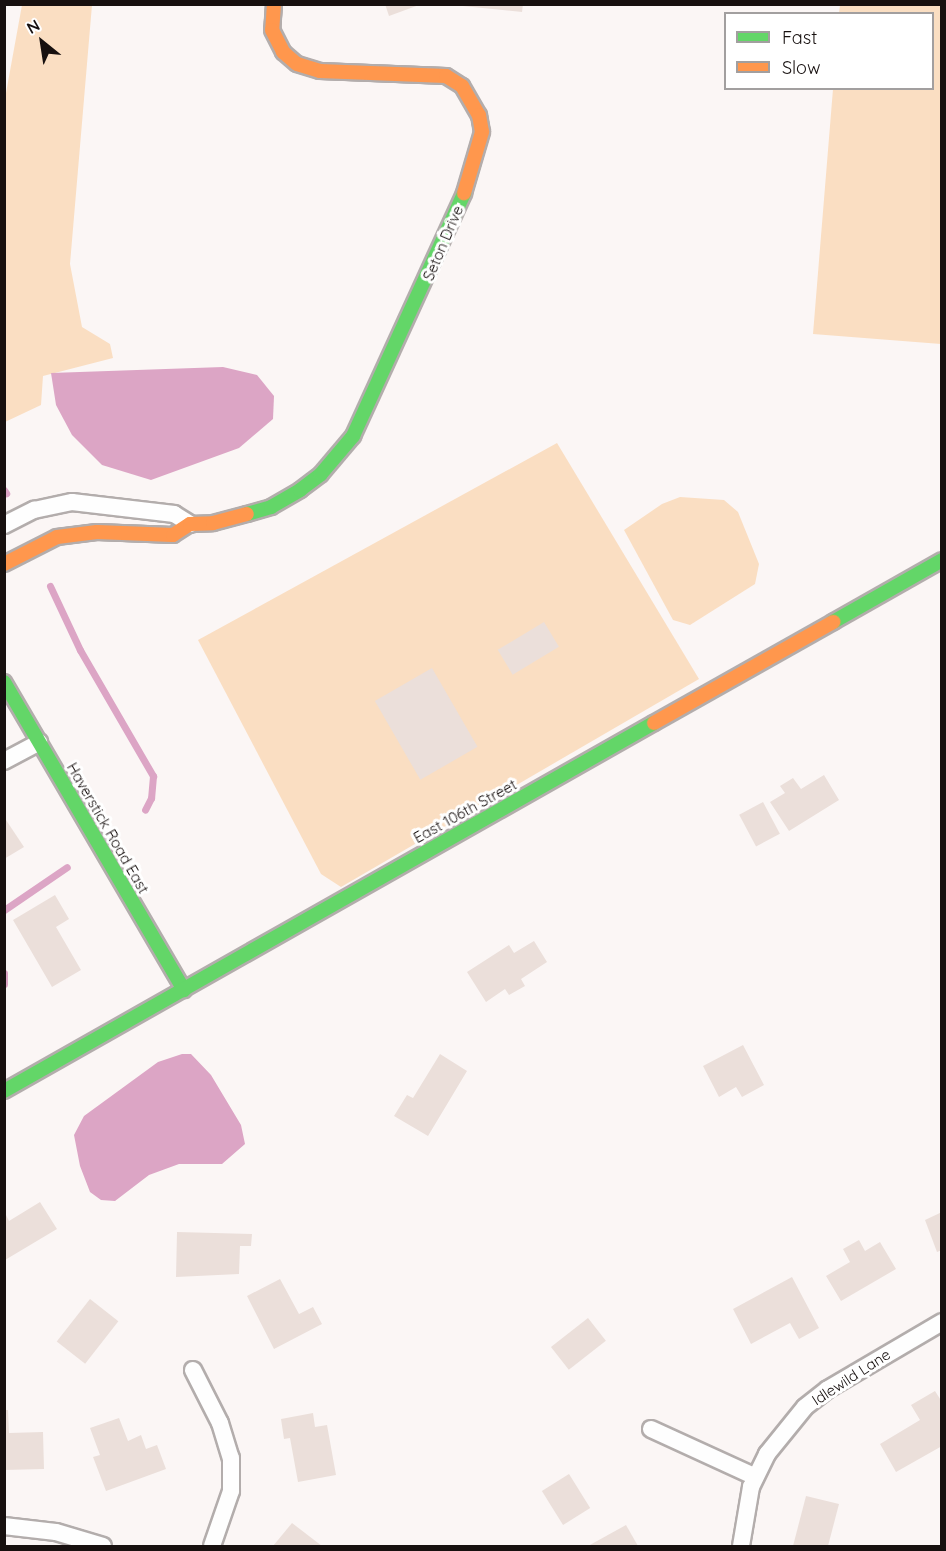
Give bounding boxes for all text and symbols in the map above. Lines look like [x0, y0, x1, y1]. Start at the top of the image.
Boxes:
north arrow [12, 12, 72, 72]
legend [724, 12, 934, 90]
text: N [23, 15, 43, 38]
text: Fast [782, 26, 817, 49]
text: Slow [782, 56, 820, 79]
street label: Seton Drive [419, 203, 467, 283]
street label: Haverstick Road East [63, 759, 153, 897]
street label: East 106th Street [410, 775, 520, 847]
street label: Idlewild Lane [808, 1345, 894, 1409]

